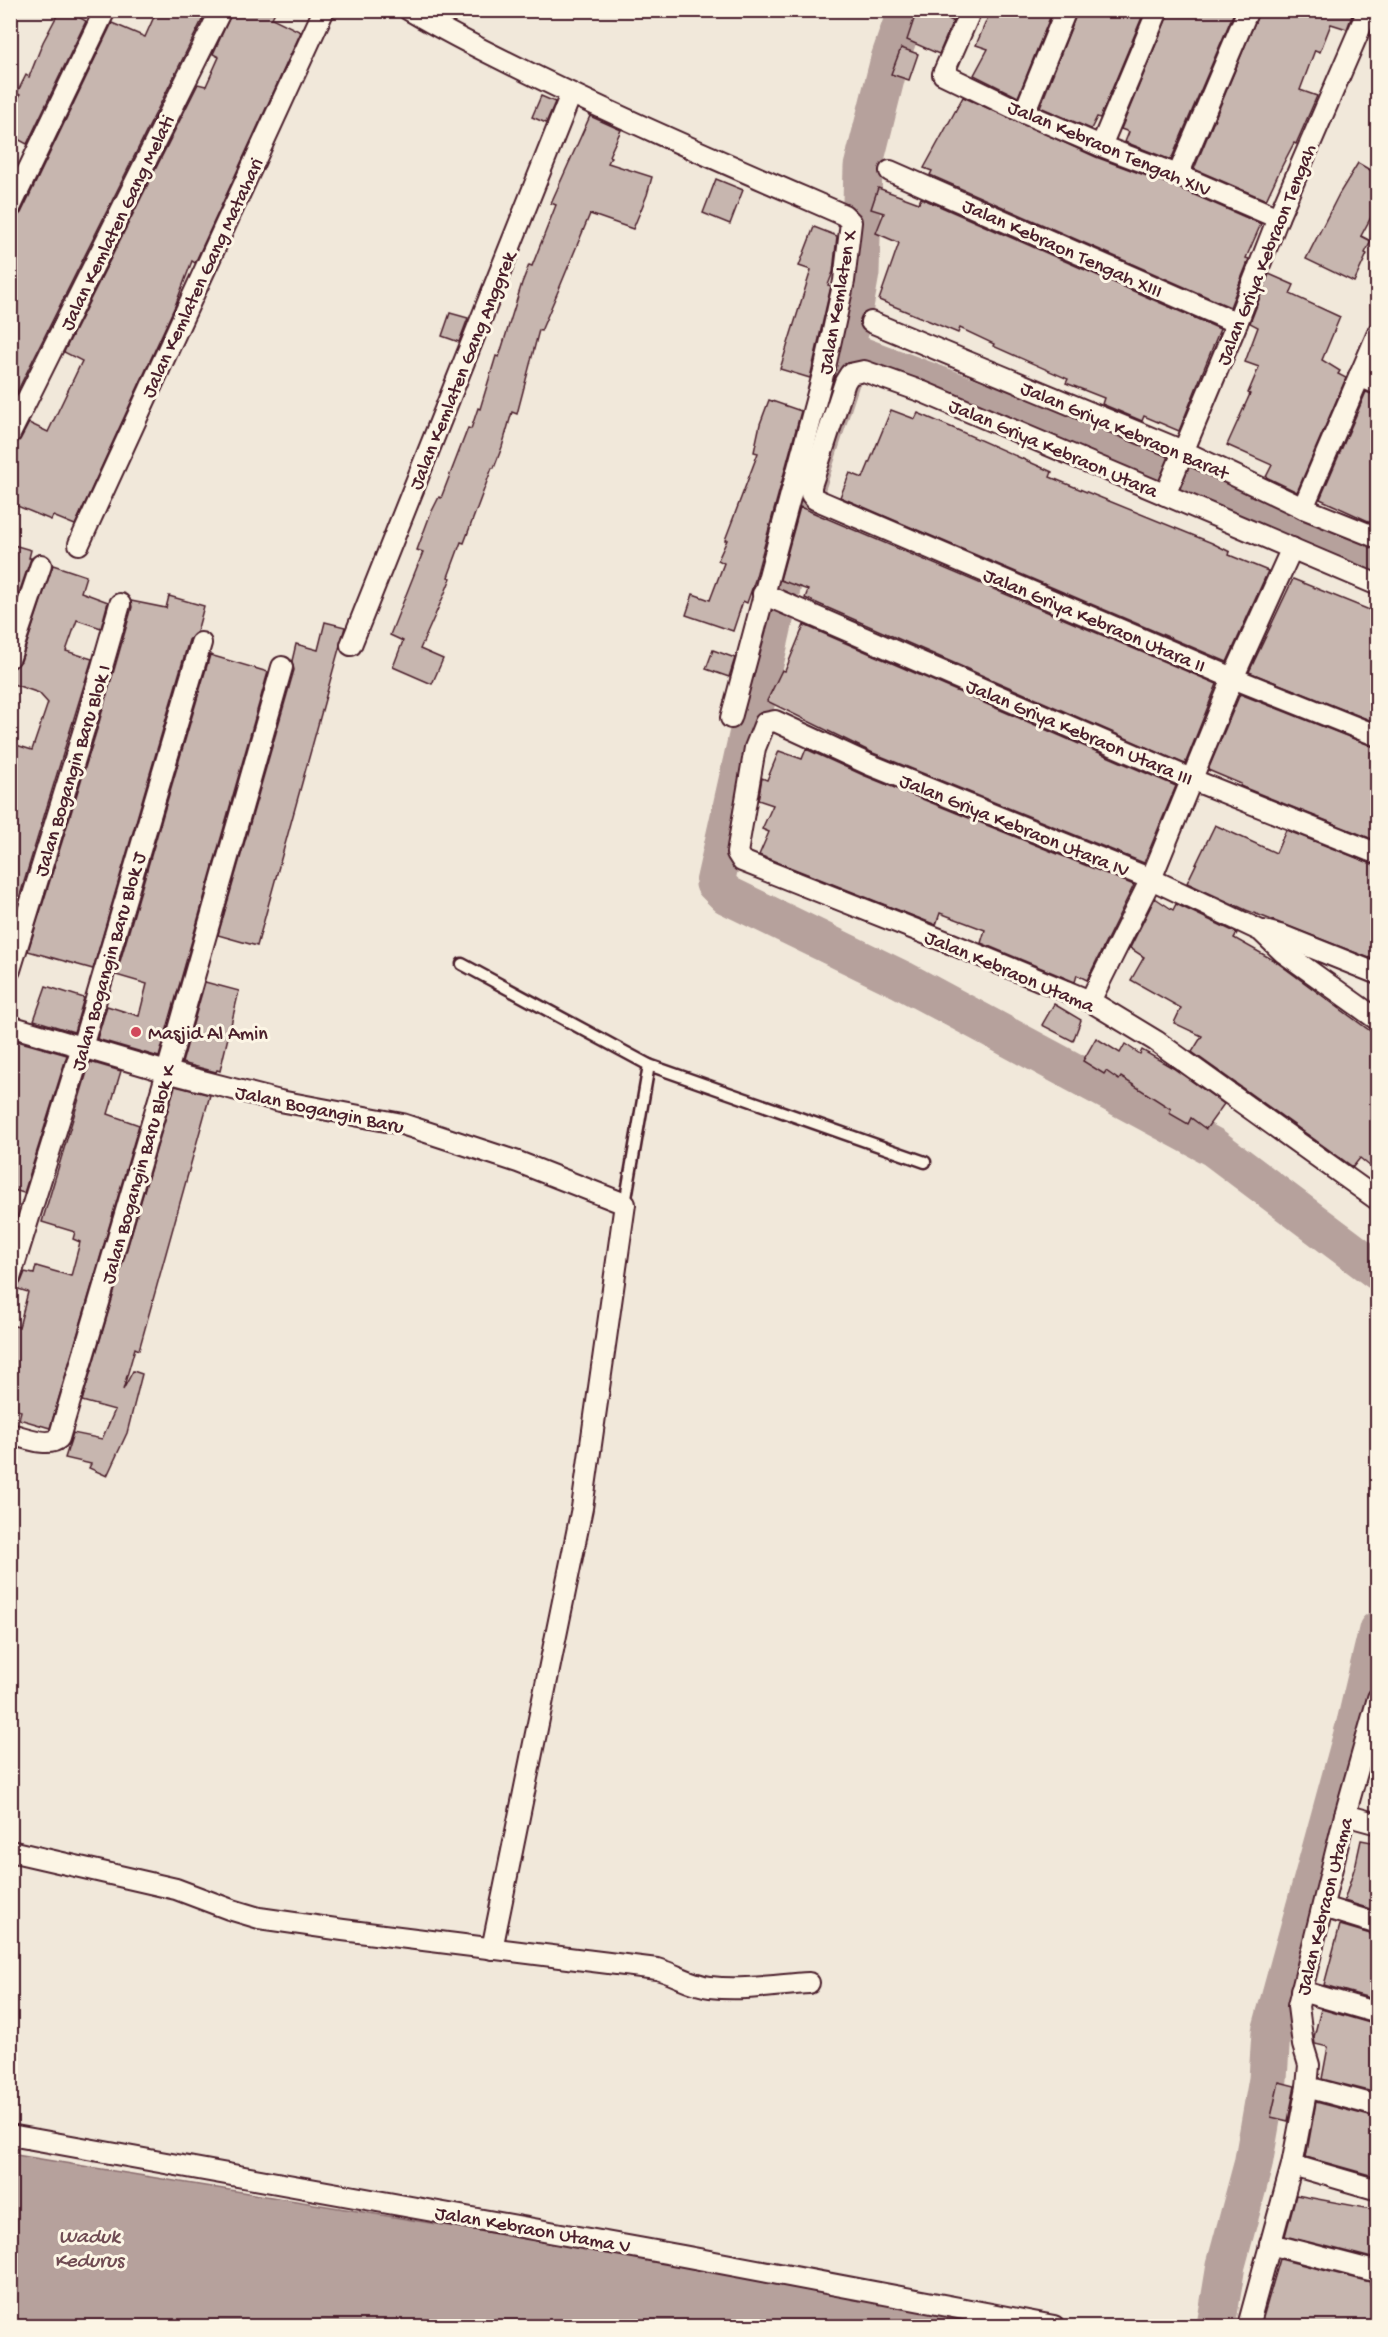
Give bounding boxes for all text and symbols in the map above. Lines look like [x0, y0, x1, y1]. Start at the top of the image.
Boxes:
street label: Jalan Kebraon Tengah XIV [1004, 97, 1214, 203]
street label: Jalan Kemlaten Gang Melati [57, 112, 181, 335]
street label: Jalan Griya Kebraon Tengah [1213, 141, 1323, 369]
street label: Jalan Kemlaten Gang Matahari [138, 155, 270, 402]
street label: Jalan Kebraon Tengah XIII [958, 196, 1165, 305]
street label: Jalan Kemlaten X [815, 227, 864, 376]
street label: Jalan Kemlaten Gang Anggrek [406, 247, 523, 494]
street label: Jalan Griya Kebraon Barat [1016, 378, 1233, 487]
street label: Jalan Griya Kebraon Utara [945, 396, 1161, 505]
street label: Jalan Griya Kebraon Utara II [979, 565, 1208, 680]
street label: Jalan Bogangin Baru Blok I [31, 662, 118, 880]
street label: Jalan Griya Kebraon Utara III [962, 676, 1195, 792]
street label: Jalan Griya Kebraon Utara IV [896, 771, 1132, 884]
street label: Jalan Bogangin Baru Blok J [68, 849, 153, 1074]
street label: Jalan Kebraon Utama [920, 927, 1098, 1020]
place label: Masjid Al Amin [148, 1024, 268, 1047]
marker: Masjid Al Amin [129, 1025, 143, 1039]
street label: Jalan Bogangin Baru Blok K [98, 1061, 183, 1287]
street label: Jalan Bogangin Baru [233, 1082, 406, 1141]
street label: Jalan Kebraon Utama [1293, 1815, 1360, 1998]
street label: Jalan Kebraon Utama V [433, 2203, 632, 2260]
water label: Waduk Kedurus [54, 2226, 126, 2275]

